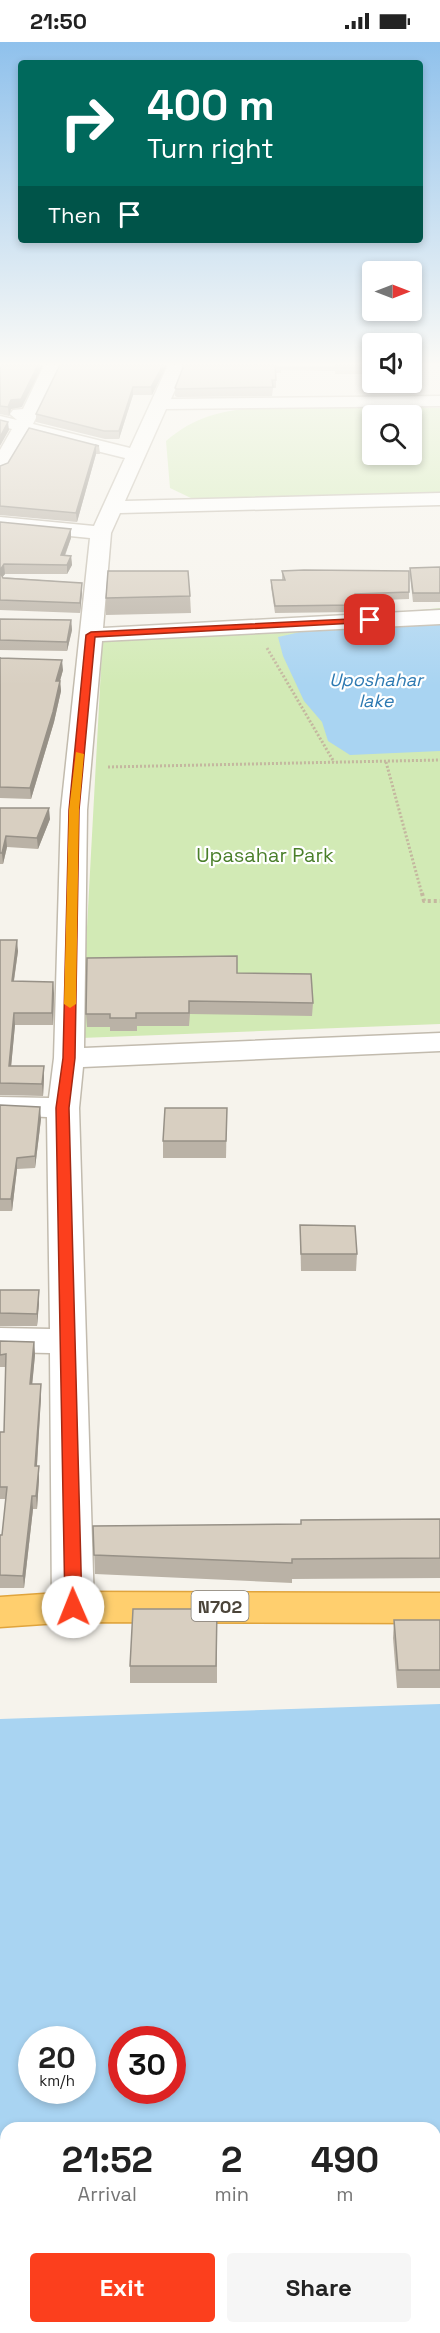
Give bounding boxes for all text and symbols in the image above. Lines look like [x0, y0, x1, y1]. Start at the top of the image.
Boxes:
text: 21:50 [30, 7, 87, 35]
text: 400 m [147, 79, 275, 132]
icon: right [48, 84, 126, 162]
text: Turn right [147, 131, 274, 166]
icon: arrive [113, 198, 146, 231]
text: Then [48, 201, 101, 229]
north arrow [362, 261, 422, 321]
map controls [362, 261, 422, 465]
button: sound [362, 333, 422, 393]
button: search [362, 405, 422, 465]
pin [344, 594, 395, 645]
icon: arrive [353, 603, 386, 636]
water label: Uposhahar lake [329, 668, 425, 712]
park label: Upasahar Park [196, 842, 334, 868]
position arrow [41, 1575, 105, 1639]
road number: N702 [192, 1591, 248, 1621]
speed limit sign: 30 [108, 2026, 186, 2104]
text: 20 [38, 2038, 76, 2077]
text: km/h [39, 2071, 75, 2090]
text: 21:52 [62, 2137, 153, 2183]
text: 2 [221, 2137, 242, 2183]
text: 490 [311, 2137, 379, 2183]
text: Arrival [78, 2181, 137, 2207]
text: min [215, 2181, 249, 2207]
text: m [336, 2181, 354, 2207]
button: Exit [30, 2253, 215, 2322]
button: Share [227, 2253, 411, 2322]

